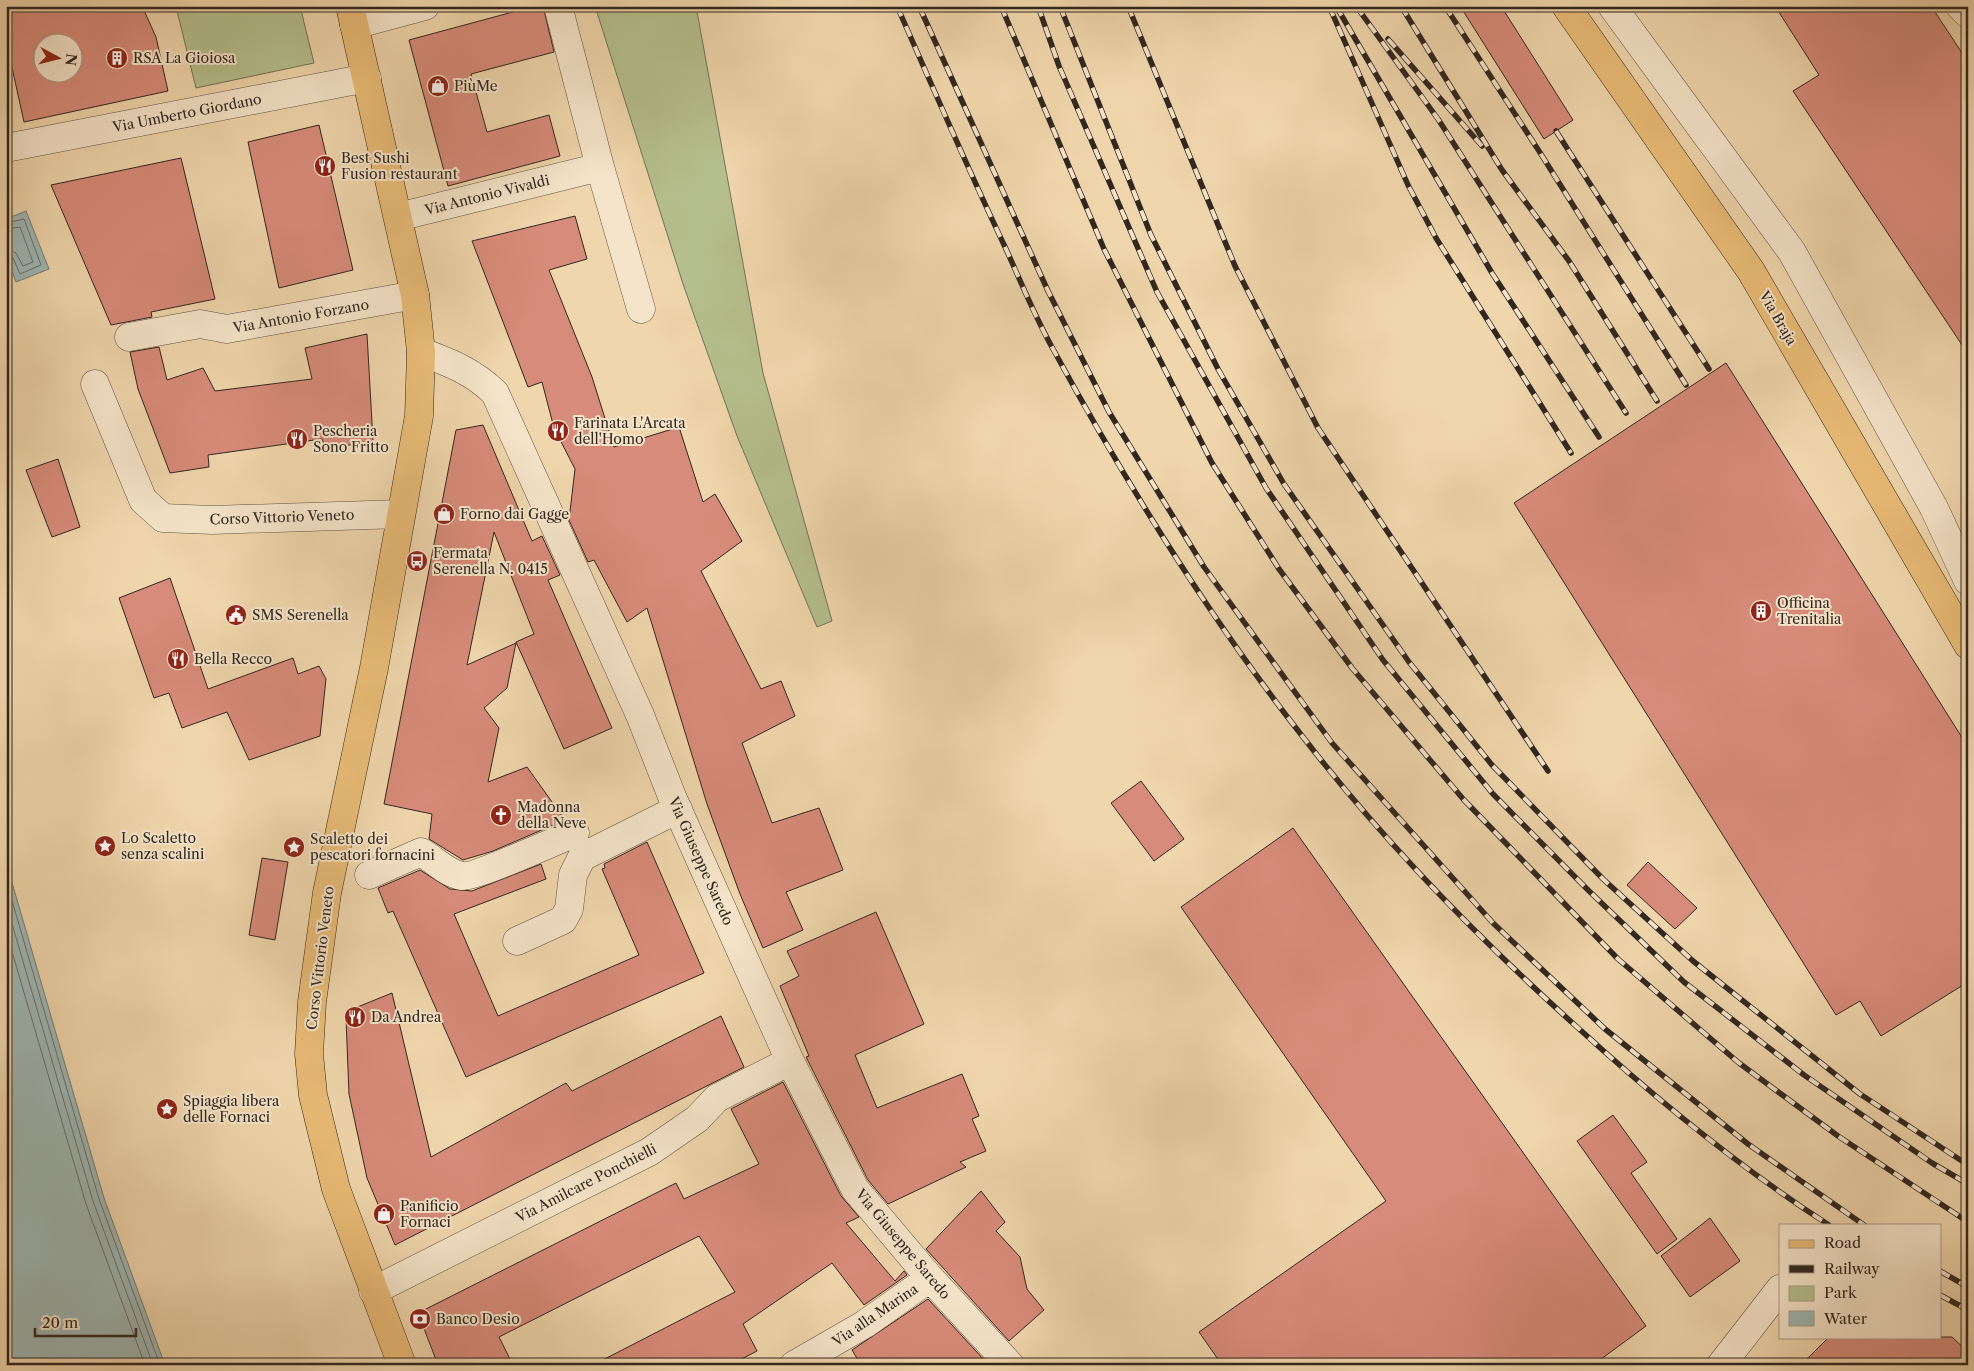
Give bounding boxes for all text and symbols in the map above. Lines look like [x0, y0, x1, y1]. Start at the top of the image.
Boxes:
north arrow [32, 32, 82, 82]
building icon: RSA La Gioiosa [105, 46, 129, 70]
place label: RSA La Gioiosa [133, 49, 236, 67]
text: N [61, 52, 81, 67]
shop icon: PiùMe [426, 74, 450, 98]
place label: PiùMe [454, 77, 498, 95]
street label: Via Umberto Giordano [110, 90, 263, 136]
place label: Best Sushi Fusion restaurant [341, 149, 458, 183]
restaurant icon: Best Sushi Fusion restaurant [313, 154, 337, 178]
street label: Via Antonio Vivaldi [422, 171, 551, 219]
street label: Via Braja [1755, 287, 1801, 349]
street label: Via Antonio Forzano [231, 295, 370, 337]
place label: Farinata L'Arcata dell'Homo [574, 414, 686, 448]
restaurant icon: Farinata L'Arcata dell'Homo [546, 419, 570, 443]
place label: Pescheria Sono Fritto [313, 422, 389, 456]
restaurant icon: Pescheria Sono Fritto [285, 427, 309, 451]
shop icon: Forno dai Gagge [432, 502, 456, 526]
street label: Corso Vittorio Veneto [209, 505, 355, 529]
place label: Forno dai Gagge [460, 505, 569, 523]
place label: Fermata Serenella N. 0415 [433, 544, 548, 578]
bus stop icon: Fermata Serenella N. 0415 [405, 549, 429, 573]
place label: Officina Trenitalia [1777, 594, 1842, 628]
building icon: Officina Trenitalia [1749, 599, 1773, 623]
public building icon: SMS Serenella [224, 603, 248, 627]
place label: SMS Serenella [252, 606, 349, 624]
restaurant icon: Bella Recco [166, 647, 190, 671]
place label: Bella Recco [194, 650, 272, 668]
street label: Via Giuseppe Saredo [664, 793, 737, 928]
place label: Madonna della Neve [517, 798, 587, 832]
church icon: Madonna della Neve [489, 803, 513, 827]
place label: Lo Scaletto senza scalini [121, 829, 204, 863]
place label: Scaletto dei pescatori fornacini [310, 830, 435, 864]
place icon: Lo Scaletto senza scalini [93, 834, 117, 858]
place icon: Scaletto dei pescatori fornacini [282, 835, 306, 859]
street label: Corso Vittorio Veneto [302, 885, 338, 1031]
restaurant icon: Da Andrea [343, 1005, 367, 1029]
place label: Da Andrea [371, 1008, 442, 1026]
place label: Spiaggia libera delle Fornaci [183, 1092, 280, 1126]
place icon: Spiaggia libera delle Fornaci [155, 1097, 179, 1121]
street label: Via Amilcare Ponchielli [512, 1140, 659, 1227]
street label: Via Giuseppe Saredo [851, 1184, 954, 1303]
place label: Panificio Fornaci [400, 1197, 459, 1231]
shop icon: Panificio Fornaci [372, 1202, 396, 1226]
legend [1779, 1224, 1942, 1338]
text: Road [1824, 1233, 1861, 1252]
text: Railway [1824, 1259, 1880, 1278]
street label: Via alla Marina [828, 1279, 922, 1351]
text: Park [1824, 1283, 1858, 1302]
scale bar [35, 1306, 136, 1338]
bank icon: Banco Desio [408, 1307, 432, 1331]
text: Water [1823, 1309, 1868, 1328]
place label: Banco Desio [436, 1310, 520, 1328]
text: 20 m [42, 1313, 78, 1332]

